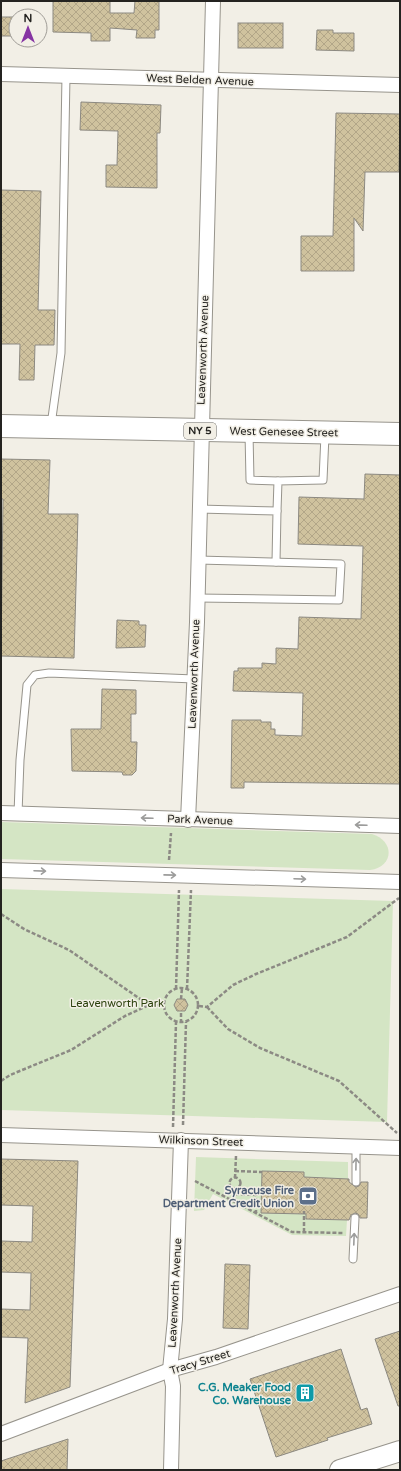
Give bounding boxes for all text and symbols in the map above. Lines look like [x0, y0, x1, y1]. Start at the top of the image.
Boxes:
north arrow [8, 8, 48, 48]
text: N [24, 12, 32, 25]
street label: West Belden Avenue [146, 72, 254, 88]
street label: Leavenworth Avenue [195, 295, 211, 405]
road number: NY 5 [184, 423, 216, 439]
street label: West Genesee Street [230, 425, 338, 439]
street label: Leavenworth Avenue [186, 619, 202, 729]
street label: Park Avenue [167, 812, 233, 828]
one-way arrow [141, 814, 154, 822]
one-way arrow [355, 821, 368, 828]
one-way arrow [33, 868, 46, 875]
one-way arrow [163, 871, 176, 879]
one-way arrow [293, 875, 306, 883]
park label: Leavenworth Park [70, 997, 164, 1010]
street label: Wilkinson Street [158, 1133, 244, 1149]
one-way arrow [352, 1158, 360, 1171]
place label: Syracuse Fire Department Credit Union [163, 1184, 295, 1211]
bank icon: Syracuse Fire Department Credit Union [297, 1185, 319, 1207]
one-way arrow [350, 1233, 358, 1246]
street label: Leavenworth Avenue [166, 1238, 184, 1348]
street label: Tracy Street [168, 1347, 232, 1377]
place label: C.G. Meaker Food Co. Warehouse [198, 1381, 292, 1407]
building icon: C.G. Meaker Food Co. Warehouse [294, 1382, 316, 1404]

